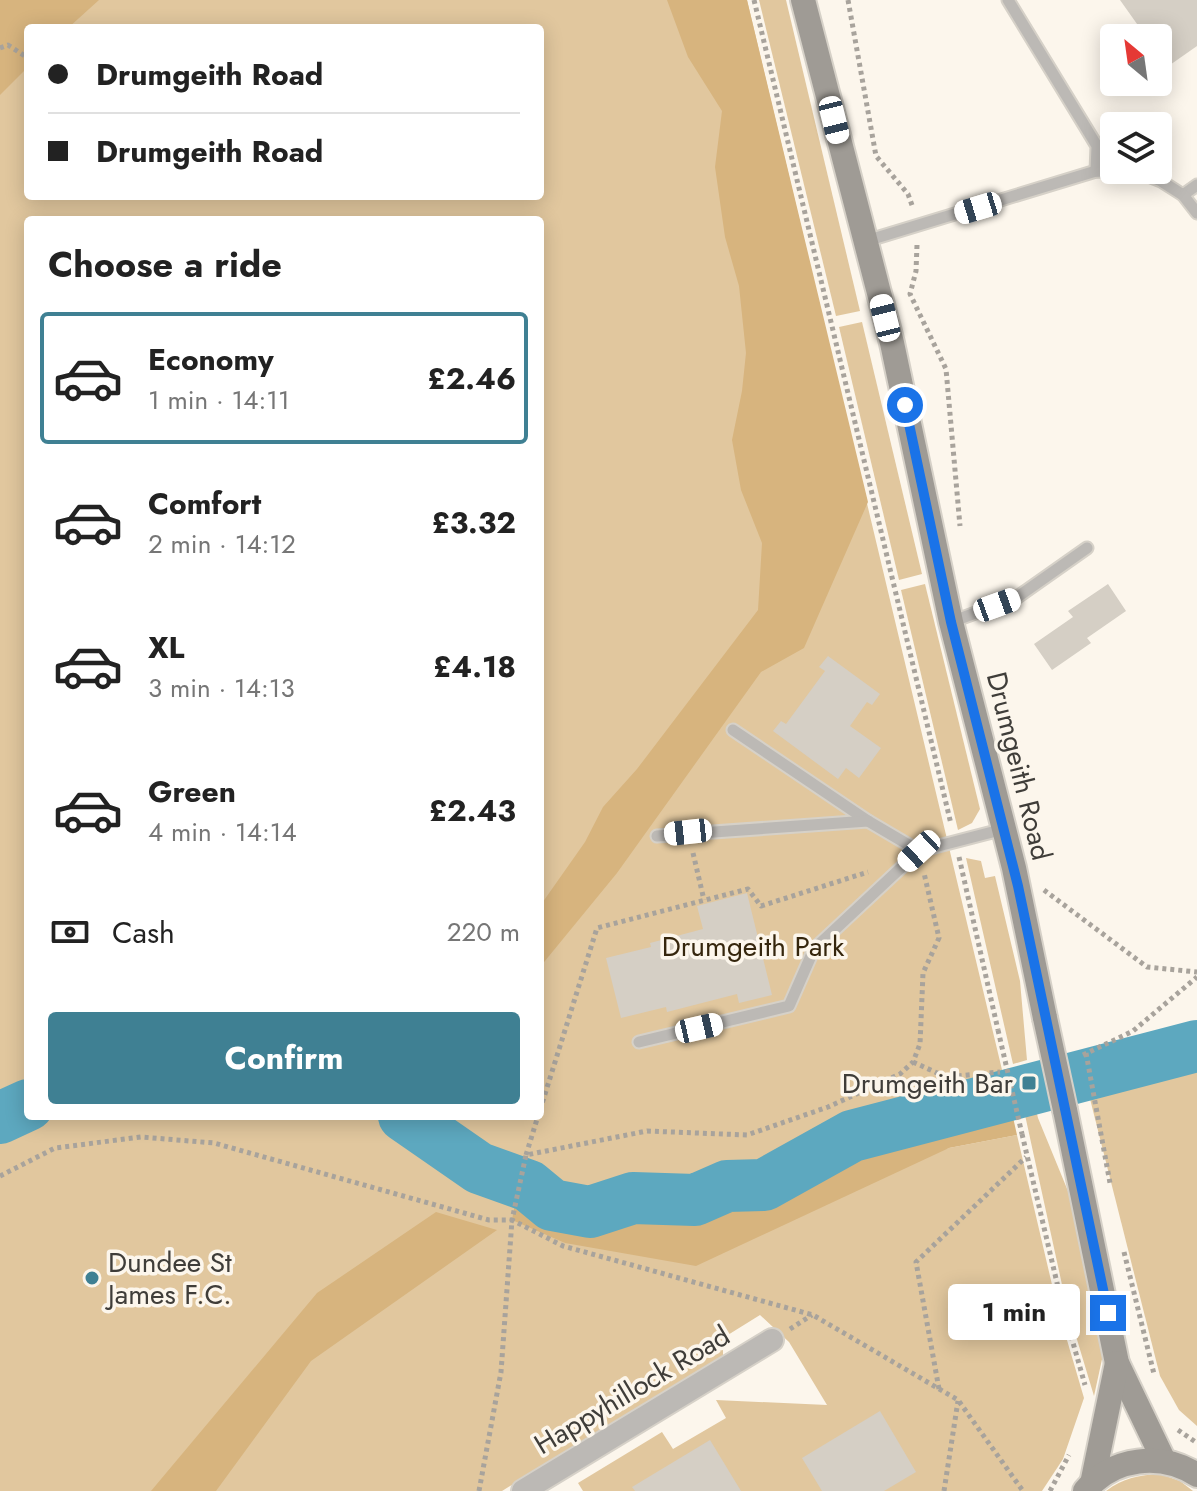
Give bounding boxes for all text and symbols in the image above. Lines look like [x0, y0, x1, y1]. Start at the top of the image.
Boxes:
north arrow [1100, 24, 1172, 96]
map controls [1100, 24, 1172, 184]
text: Drumgeith Road [96, 53, 323, 96]
car [817, 94, 851, 146]
button: layers [1100, 112, 1172, 184]
text: Drumgeith Road [96, 130, 323, 173]
car [952, 190, 1004, 226]
text: Choose a ride [48, 238, 282, 290]
car [868, 292, 902, 344]
text: Economy [148, 338, 274, 381]
icon: car [52, 342, 124, 414]
text: £2.46 [427, 357, 516, 400]
text: 1 min · 14:11 [148, 381, 290, 419]
route start [887, 387, 923, 423]
text: Comfort [148, 482, 261, 525]
icon: car [52, 486, 124, 558]
text: £3.32 [432, 501, 516, 544]
text: 2 min · 14:12 [148, 525, 296, 563]
car [970, 586, 1024, 624]
text: XL [148, 626, 184, 669]
icon: car [52, 630, 124, 702]
text: £4.18 [433, 645, 516, 688]
street label: Drumgeith Road [976, 667, 1062, 865]
text: 3 min · 14:13 [148, 669, 295, 707]
text: Green [148, 770, 236, 813]
icon: car [52, 774, 124, 846]
text: £2.43 [429, 789, 516, 832]
text: 4 min · 14:14 [148, 813, 297, 851]
car [663, 818, 713, 846]
car [893, 826, 945, 876]
icon: cash [48, 910, 92, 954]
text: Cash [112, 911, 175, 954]
text: 220 m [447, 913, 520, 951]
park label: Drumgeith Park [662, 926, 845, 967]
car [673, 1011, 725, 1045]
button: Confirm [48, 1012, 520, 1104]
place label: Drumgeith Bar [842, 1063, 1013, 1104]
marker: Drumgeith Bar [1020, 1074, 1038, 1092]
place label: Dundee St James F.C. [104, 1242, 232, 1315]
marker: Dundee St James F.C. [83, 1269, 101, 1287]
callout: 1 min [948, 1285, 1080, 1341]
text: 1 min [982, 1293, 1046, 1331]
route end [1090, 1295, 1126, 1331]
street label: Happyhillock Road [526, 1315, 738, 1465]

